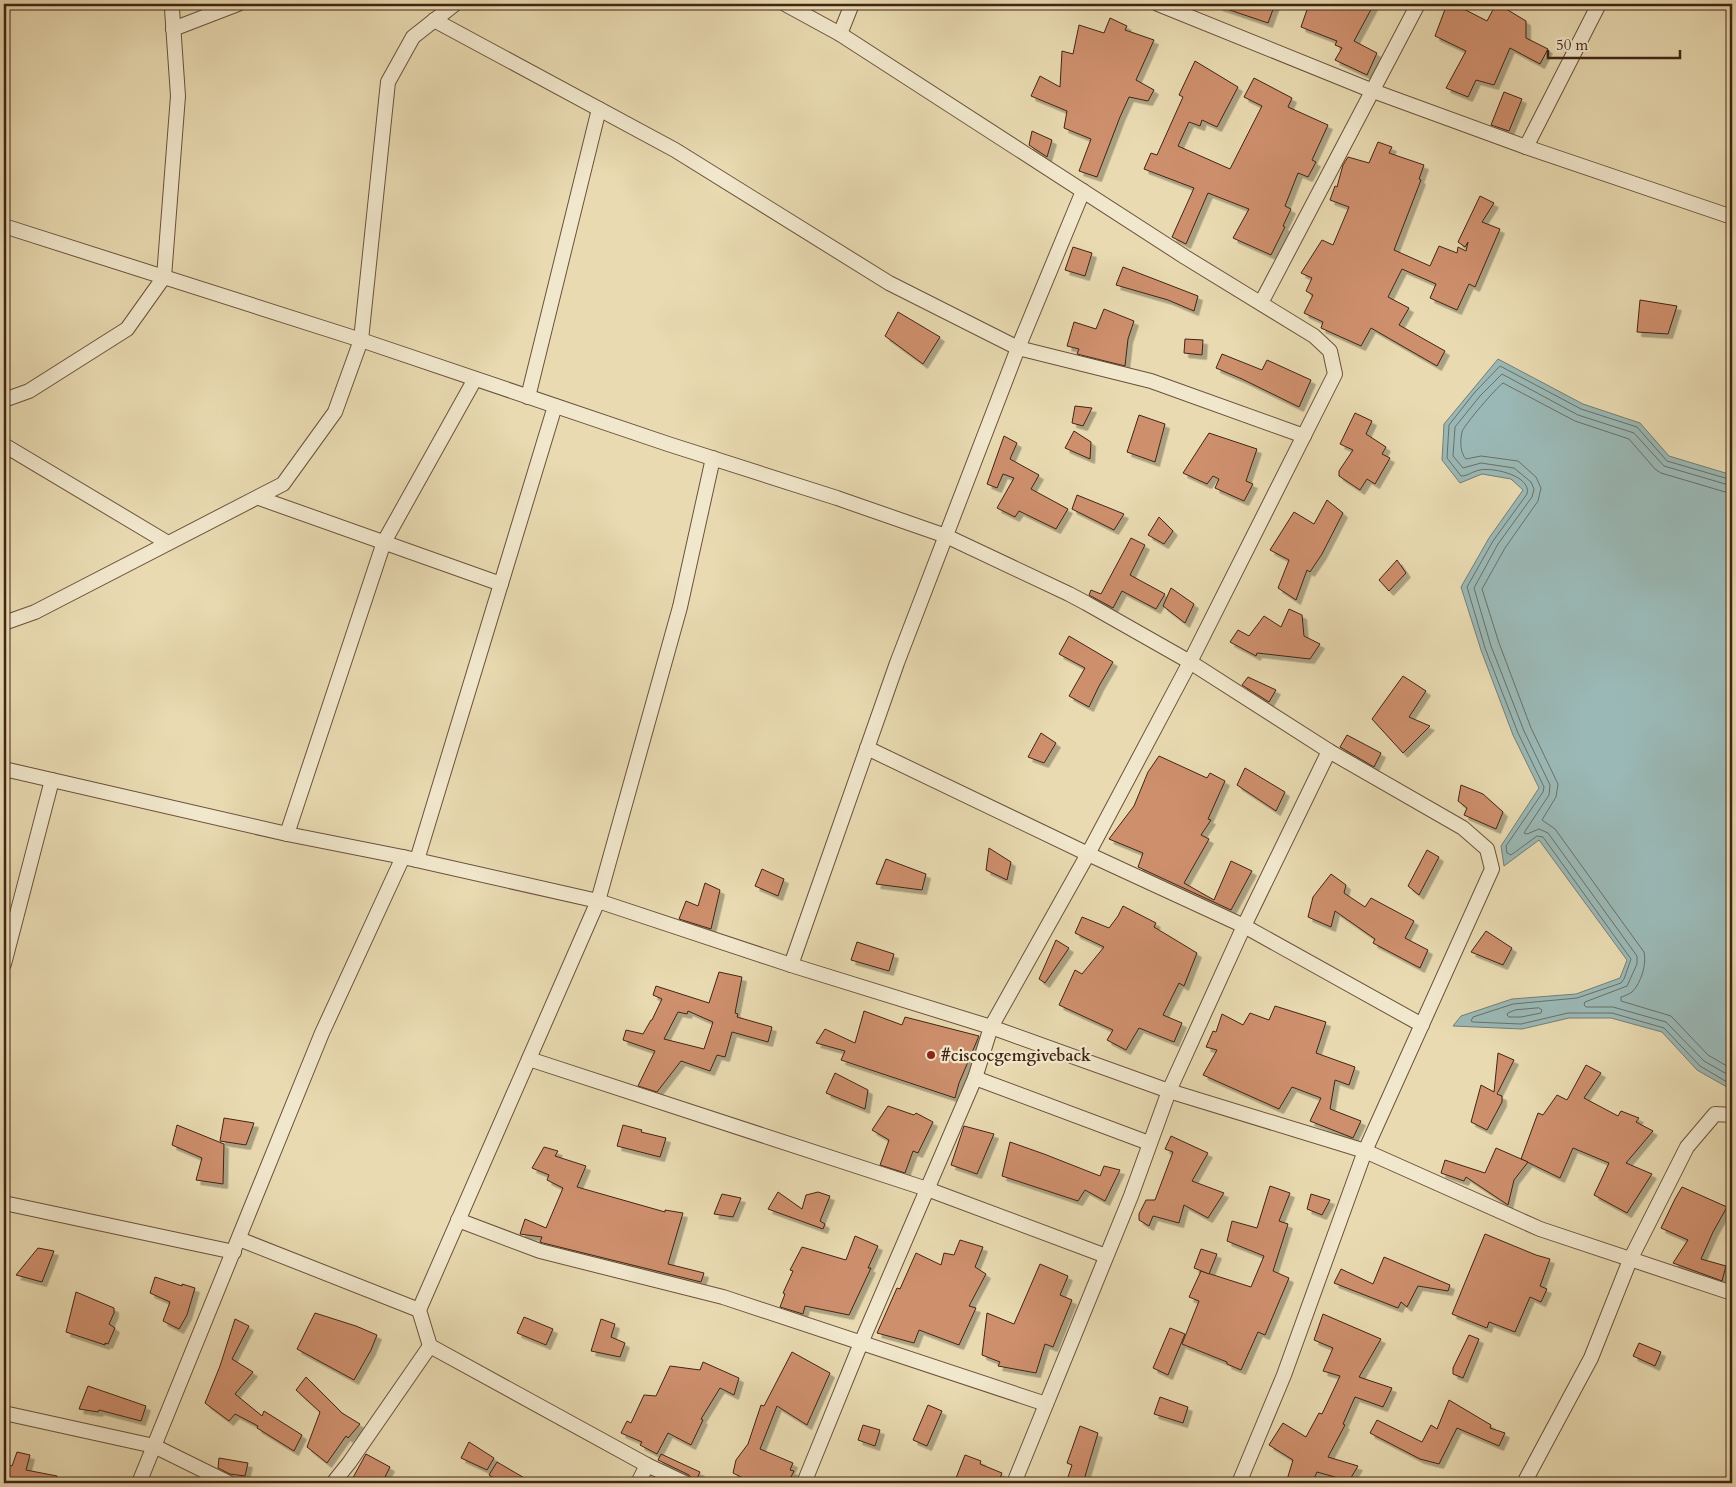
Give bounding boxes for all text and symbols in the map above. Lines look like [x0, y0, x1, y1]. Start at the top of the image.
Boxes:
scale bar [1548, 28, 1681, 60]
text: 50 m [1556, 35, 1588, 55]
place label: #ciscocgemgiveback [941, 1045, 1091, 1067]
marker: #ciscocgemgiveback [925, 1049, 937, 1061]

